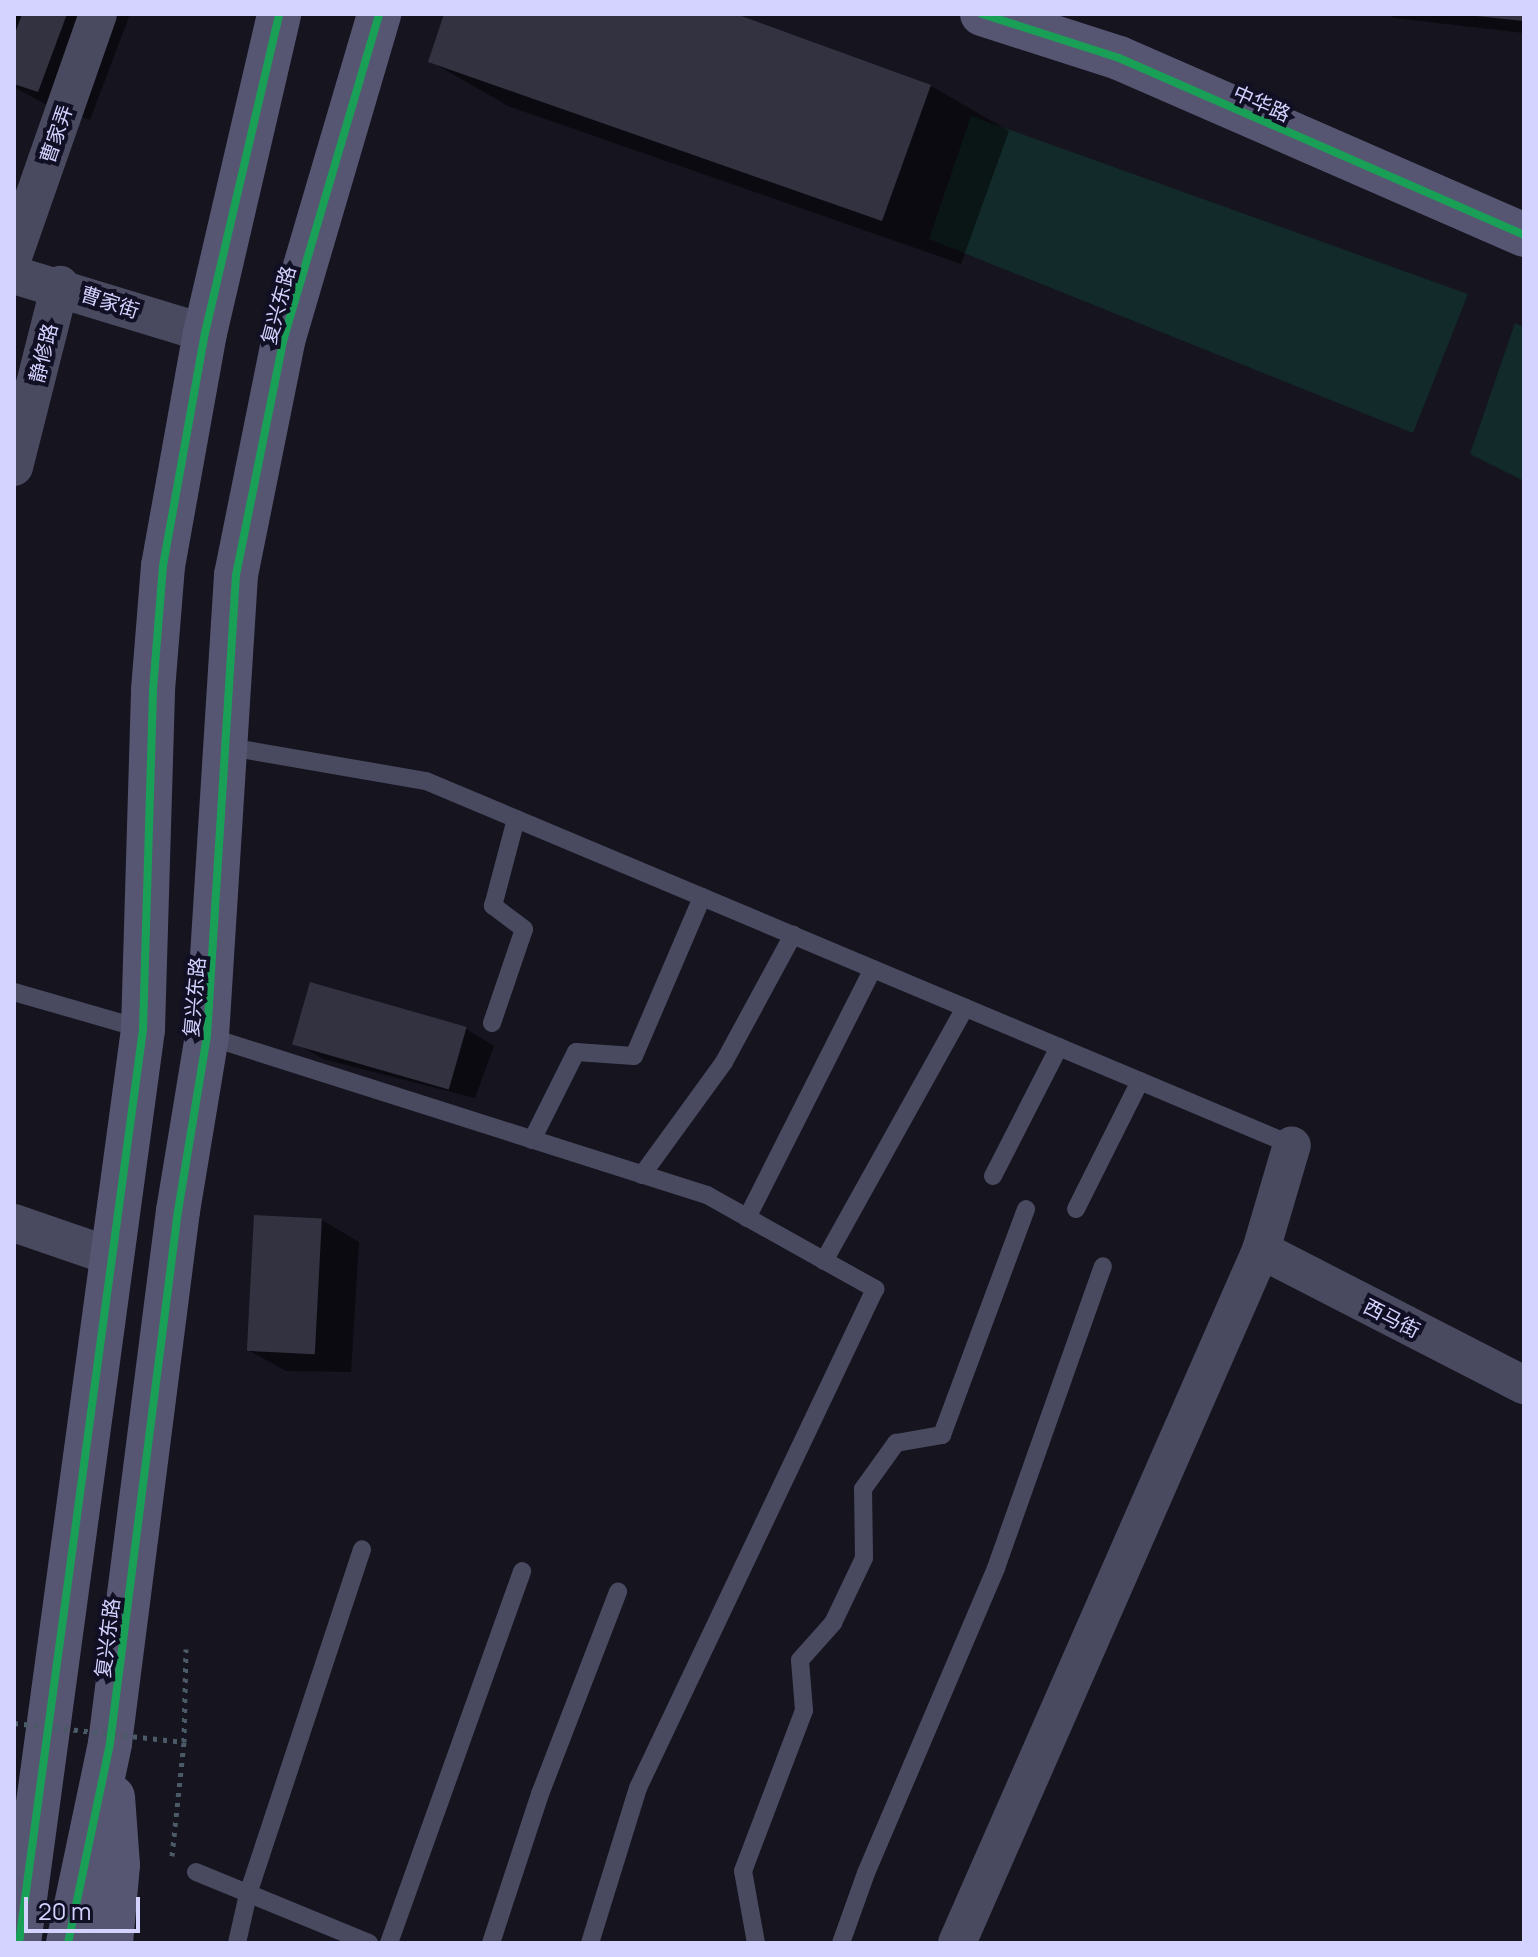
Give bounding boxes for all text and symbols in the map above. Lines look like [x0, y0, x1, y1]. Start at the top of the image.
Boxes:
street label: 中华路 [1230, 80, 1294, 126]
street label: 曹家弄 [35, 102, 77, 166]
street label: 复兴东路 [256, 263, 300, 347]
street label: 曹家街 [78, 281, 142, 323]
street label: 静修路 [24, 321, 62, 385]
street label: 复兴东路 [179, 956, 209, 1038]
street label: 西马街 [1360, 1294, 1424, 1342]
street label: 复兴东路 [90, 1597, 124, 1679]
scale bar [28, 1881, 144, 1931]
text: 20 m [38, 1894, 91, 1927]

